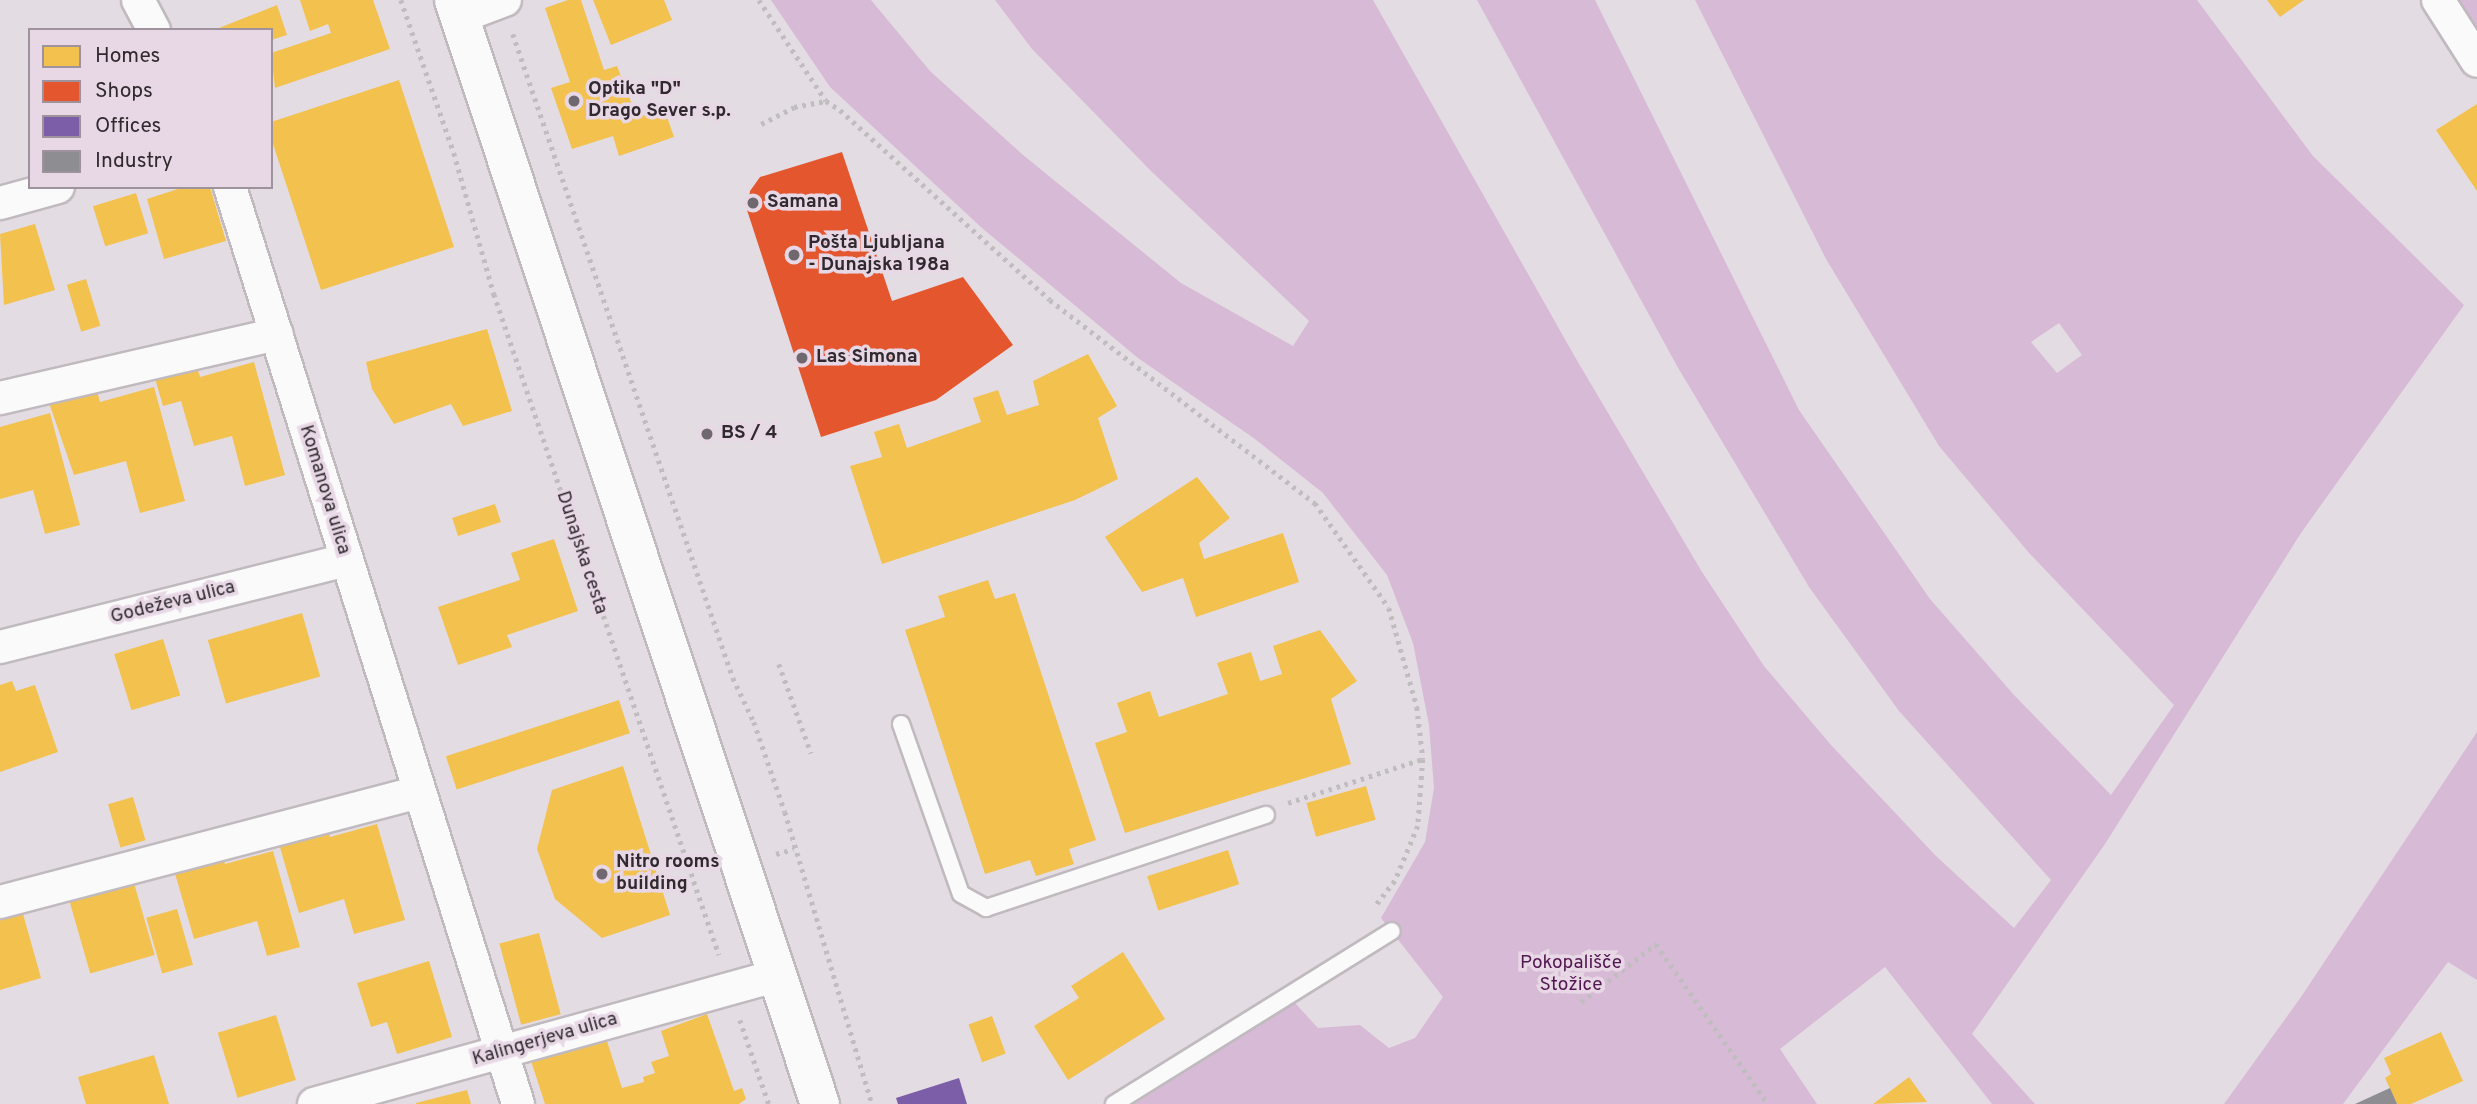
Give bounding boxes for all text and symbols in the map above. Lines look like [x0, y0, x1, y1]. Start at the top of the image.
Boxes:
legend [28, 28, 273, 189]
text: Homes [95, 43, 160, 70]
text: Shops [95, 78, 153, 105]
place label: Optika "D" Drago Sever s.p. [588, 79, 731, 123]
marker: Optika "D" Drago Sever s.p. [566, 93, 582, 109]
text: Offices [95, 113, 161, 140]
text: Industry [95, 148, 173, 175]
place label: Samana [767, 192, 839, 214]
marker: Samana [745, 195, 761, 211]
place label: Pošta Ljubljana - Dunajska 198a [808, 233, 950, 277]
marker: Pošta Ljubljana - Dunajska 198a [786, 247, 802, 263]
place label: Las Simona [816, 347, 918, 369]
marker: Las Simona [794, 350, 810, 366]
street label: Komanova ulica [293, 423, 355, 557]
place label: BS / 4 [721, 423, 777, 445]
marker: BS / 4 [699, 426, 715, 442]
street label: Dunajska cesta [550, 488, 612, 618]
street label: Godeževa ulica [108, 577, 238, 629]
place label: Nitro rooms building [616, 852, 720, 896]
marker: Nitro rooms building [594, 866, 610, 882]
park label: Pokopališče Stožice [1520, 953, 1622, 997]
street label: Kalingerjeva ulica [470, 1008, 620, 1072]

